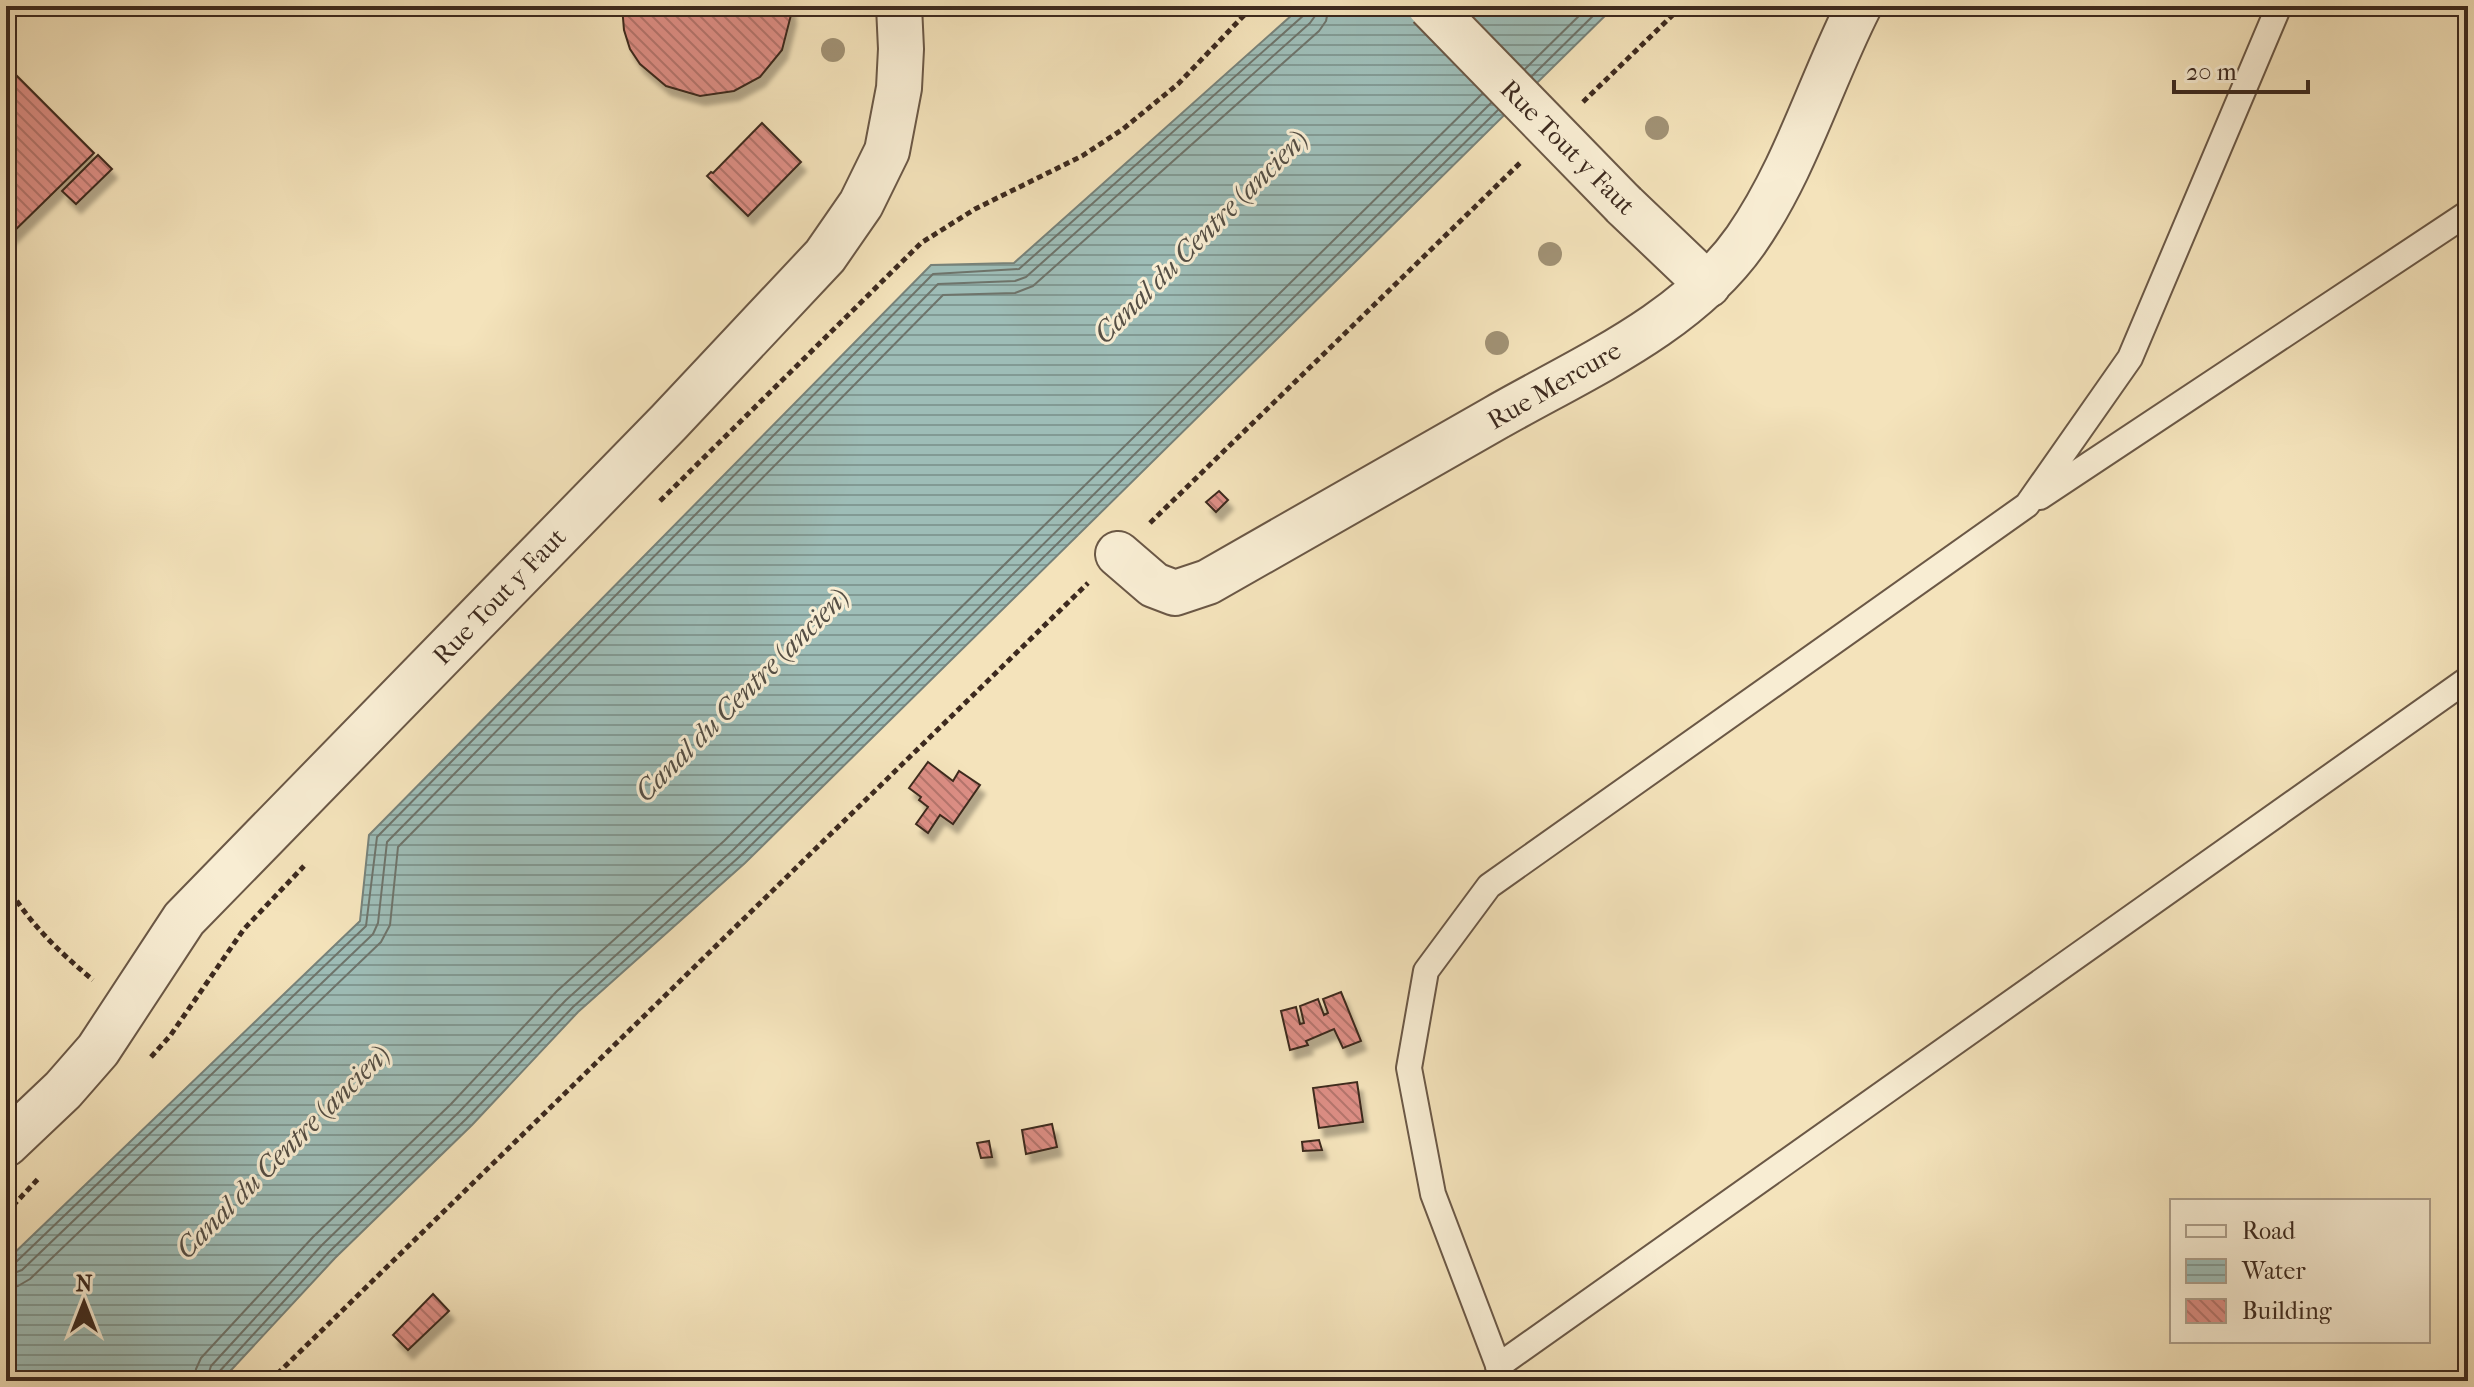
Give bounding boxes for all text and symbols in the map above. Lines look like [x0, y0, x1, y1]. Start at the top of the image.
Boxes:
scale bar [2174, 44, 2308, 94]
text: 20 m [2186, 58, 2237, 86]
street label: Rue Tout y Faut [1494, 73, 1642, 222]
water label: Canal du Centre (ancien) [1087, 123, 1314, 350]
street label: Rue Mercure [1482, 335, 1627, 436]
street label: Rue Tout y Faut [426, 521, 573, 671]
water label: Canal du Centre (ancien) [628, 581, 855, 808]
water label: Canal du Centre (ancien) [169, 1038, 396, 1265]
legend [2170, 1199, 2430, 1343]
text: Road [2242, 1217, 2296, 1245]
text: Water [2241, 1257, 2306, 1285]
north arrow [44, 1263, 124, 1343]
text: N [76, 1271, 93, 1297]
text: Building [2242, 1297, 2333, 1325]

